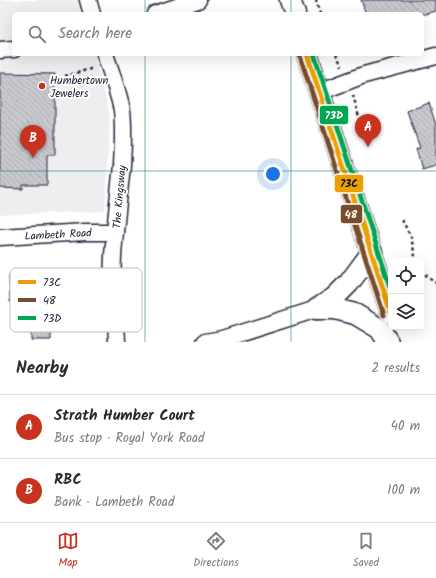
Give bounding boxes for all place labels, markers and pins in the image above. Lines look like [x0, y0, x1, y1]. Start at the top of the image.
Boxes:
place label: Humbertown Jewelers [50, 72, 108, 103]
marker: Humbertown Jewelers [37, 81, 47, 91]
pin: A [355, 114, 381, 147]
pin: B [20, 125, 46, 158]

